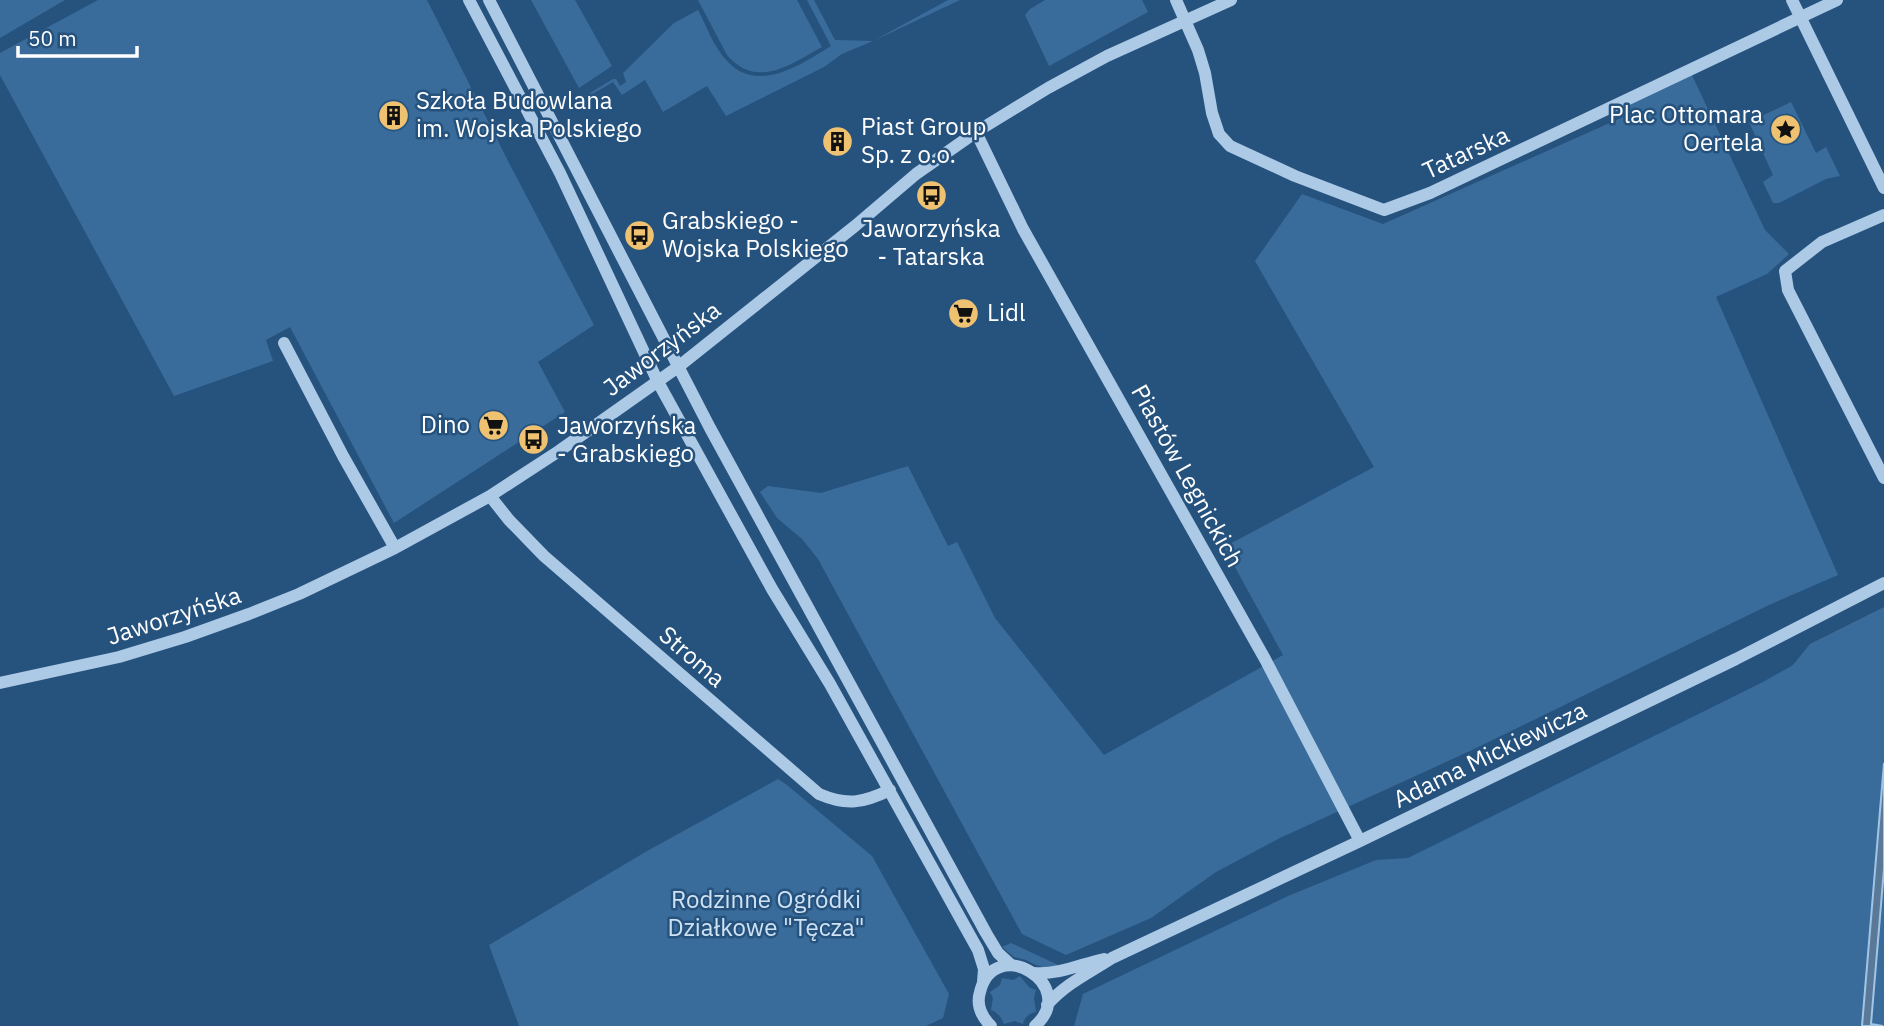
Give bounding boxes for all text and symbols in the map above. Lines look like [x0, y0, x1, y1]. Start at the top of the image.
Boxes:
scale bar [18, 14, 136, 58]
text: 50 m [28, 24, 77, 52]
place label: Szkoła Budowlana im. Wojska Polskiego [416, 84, 642, 144]
building icon: Szkoła Budowlana im. Wojska Polskiego [376, 98, 410, 132]
place label: Plac Ottomara Oertela [1609, 98, 1763, 158]
place label: Piast Group Sp. z o.o. [861, 110, 986, 170]
place icon: Plac Ottomara Oertela [1769, 112, 1803, 146]
street label: Tatarska [1417, 118, 1514, 186]
building icon: Piast Group Sp. z o.o. [821, 124, 855, 158]
bus stop icon: Jaworzyńska - Tatarska [914, 178, 948, 212]
place label: Grabskiego - Wojska Polskiego [662, 204, 849, 264]
place label: Jaworzyńska - Tatarska [861, 212, 1001, 272]
bus stop icon: Grabskiego - Wojska Polskiego [622, 218, 656, 252]
street label: Jaworzyńska [596, 293, 727, 403]
supermarket icon: Lidl [947, 296, 981, 330]
place label: Lidl [987, 296, 1025, 328]
street label: Piastów Legnickich [1124, 378, 1251, 573]
place label: Dino [421, 408, 470, 440]
supermarket icon: Dino [476, 408, 510, 442]
place label: Jaworzyńska - Grabskiego [557, 409, 697, 469]
bus stop icon: Jaworzyńska - Grabskiego [517, 423, 551, 457]
street label: Jaworzyńska [102, 578, 245, 652]
street label: Stroma [653, 618, 733, 694]
street label: Adama Mickiewicza [1388, 693, 1592, 815]
park label: Rodzinne Ogródki Działkowe "Tęcza" [668, 883, 864, 943]

